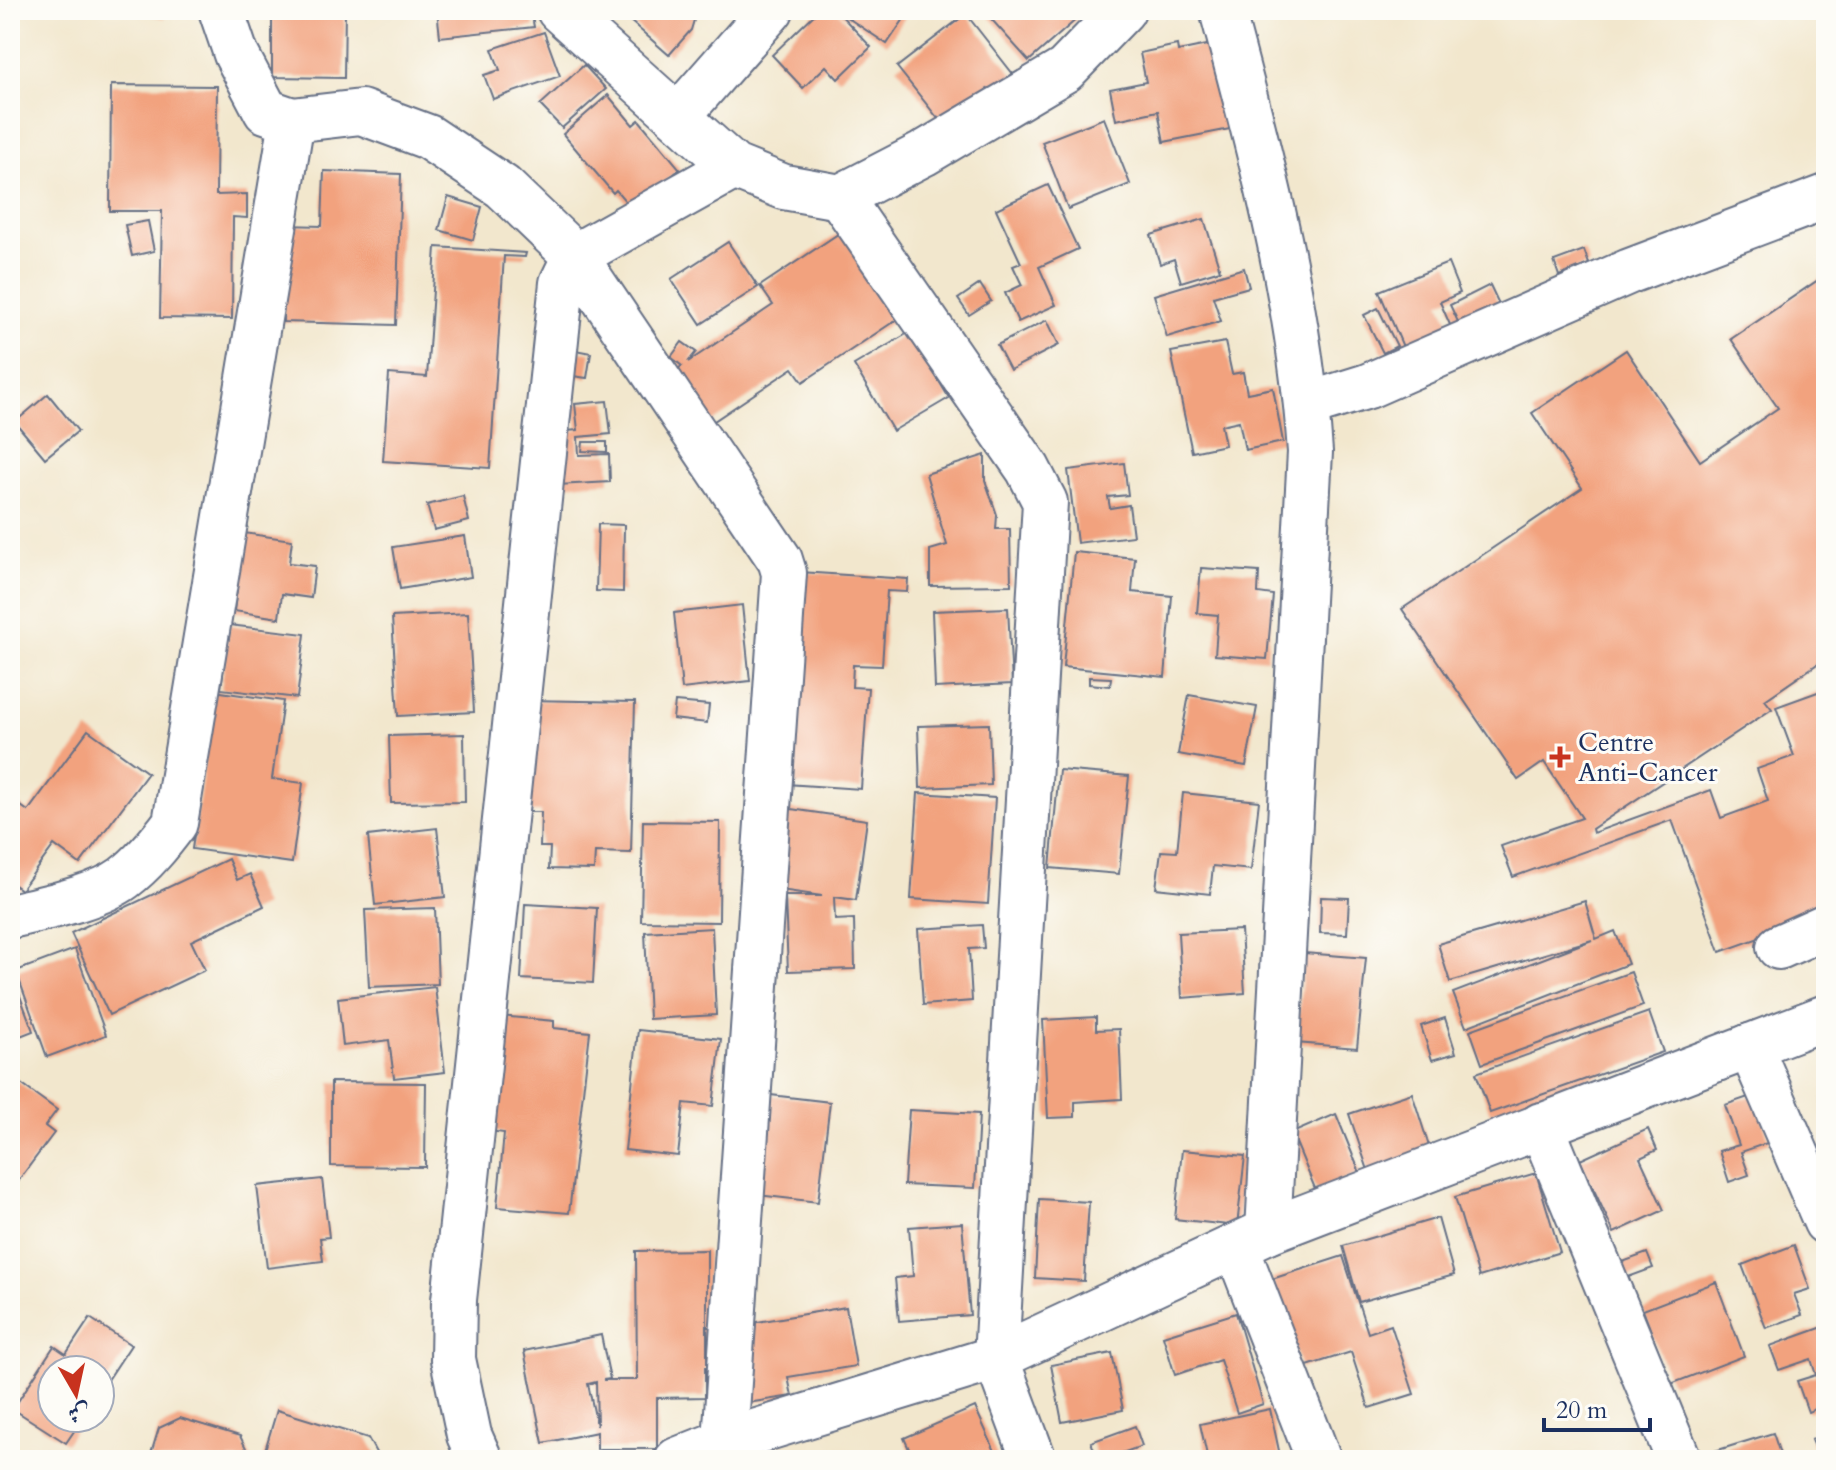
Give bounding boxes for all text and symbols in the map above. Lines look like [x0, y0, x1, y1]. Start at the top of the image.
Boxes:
place label: Centre Anti-Cancer [1578, 725, 1718, 790]
marker: Centre Anti-Cancer [1549, 746, 1571, 768]
north arrow [36, 1354, 116, 1434]
scale bar [1544, 1382, 1650, 1432]
text: 20 m [1556, 1394, 1608, 1427]
text: ش [66, 1396, 92, 1429]

